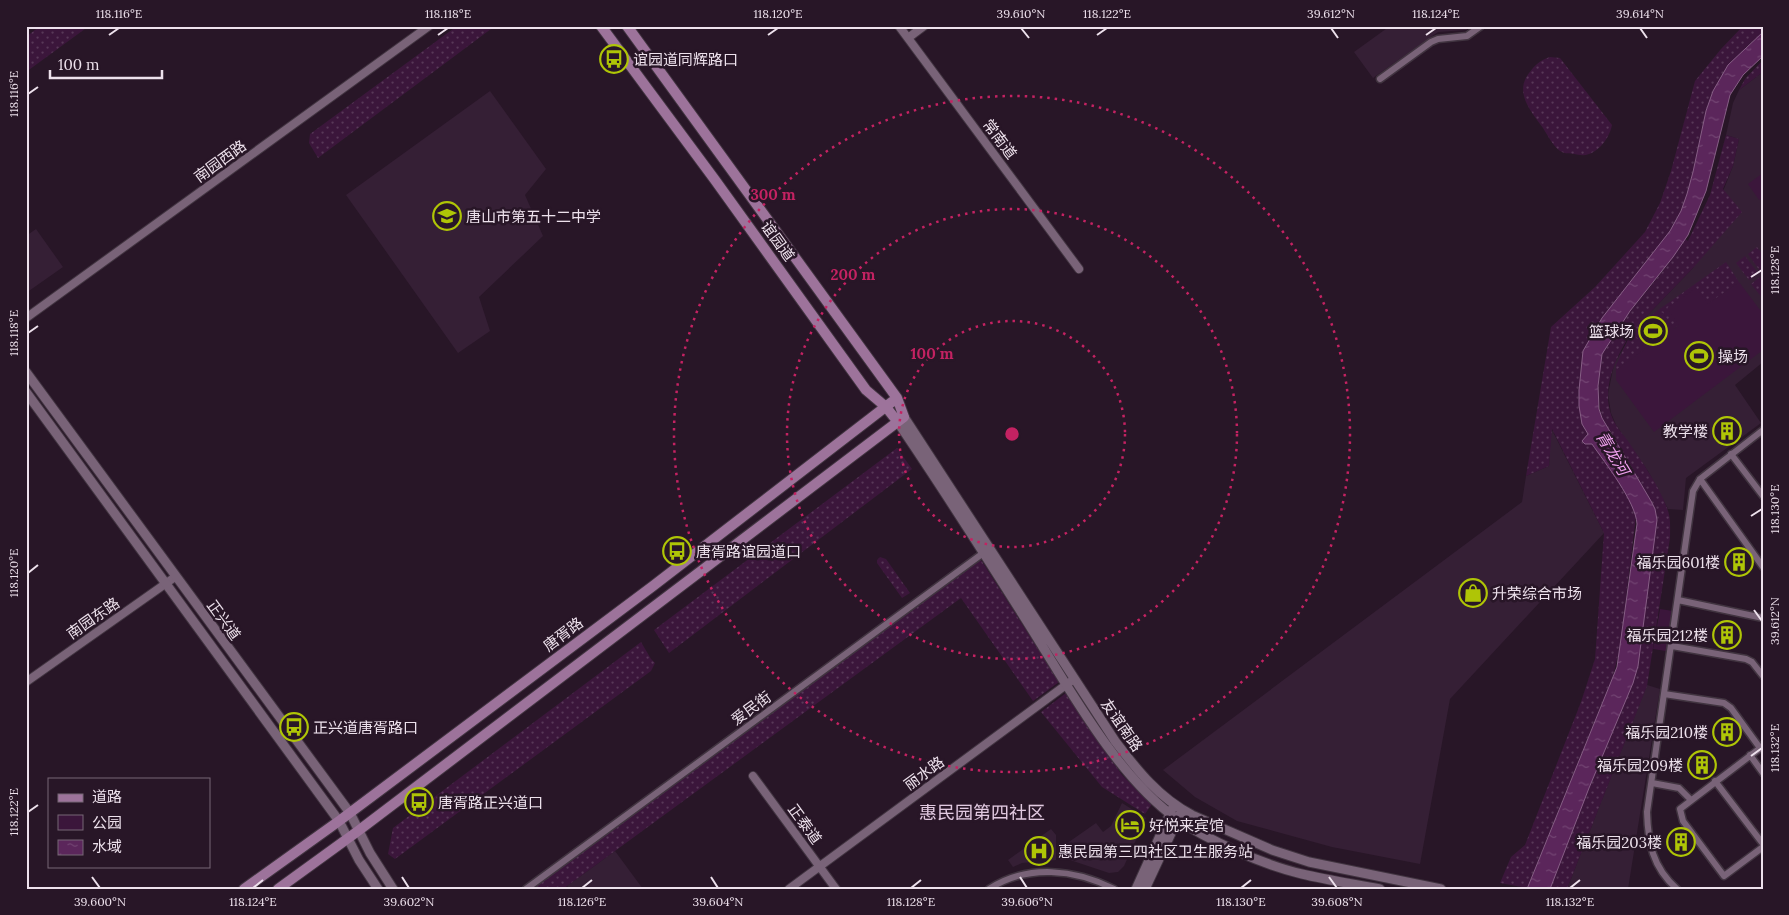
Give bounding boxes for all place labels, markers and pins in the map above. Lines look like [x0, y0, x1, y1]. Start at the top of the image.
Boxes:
bus stop icon: 谊园道同辉路口 [599, 44, 629, 74]
place label: 谊园道同辉路口 [633, 50, 738, 69]
school or university icon: 唐山市第五十二中学 [432, 201, 462, 231]
place label: 唐山市第五十二中学 [466, 207, 601, 226]
sports icon: 篮球场 [1638, 316, 1668, 346]
place label: 篮球场 [1589, 322, 1634, 341]
sports icon: 操场 [1684, 341, 1714, 371]
place label: 操场 [1718, 347, 1748, 366]
building icon: 教学楼 [1712, 416, 1742, 446]
place label: 教学楼 [1663, 422, 1708, 441]
centre of rings [1003, 425, 1021, 443]
bus stop icon: 唐胥路谊园道口 [662, 536, 692, 566]
place label: 唐胥路谊园道口 [696, 542, 801, 561]
building icon: 福乐园601楼 [1724, 547, 1754, 577]
place label: 福乐园601楼 [1637, 553, 1720, 572]
shop icon: 升荣综合市场 [1458, 578, 1488, 608]
place label: 升荣综合市场 [1492, 584, 1582, 603]
building icon: 福乐园212楼 [1712, 620, 1742, 650]
place label: 福乐园212楼 [1626, 626, 1708, 645]
bus stop icon: 正兴道唐胥路口 [279, 712, 309, 742]
building icon: 福乐园210楼 [1712, 717, 1742, 747]
place label: 正兴道唐胥路口 [313, 718, 418, 737]
place label: 福乐园210楼 [1625, 723, 1708, 742]
building icon: 福乐园209楼 [1687, 750, 1717, 780]
place label: 福乐园209楼 [1597, 756, 1683, 775]
bus stop icon: 唐胥路正兴道口 [404, 787, 434, 817]
place label: 唐胥路正兴道口 [438, 793, 543, 812]
hotel icon: 好悦来宾馆 [1115, 810, 1145, 840]
place label: 好悦来宾馆 [1149, 816, 1224, 835]
building icon: 福乐园203楼 [1666, 827, 1696, 857]
place label: 福乐园203楼 [1576, 833, 1662, 852]
hospital icon: 惠民园第三四社区卫生服务站 [1024, 836, 1054, 866]
place label: 惠民园第三四社区卫生服务站 [1058, 842, 1253, 861]

